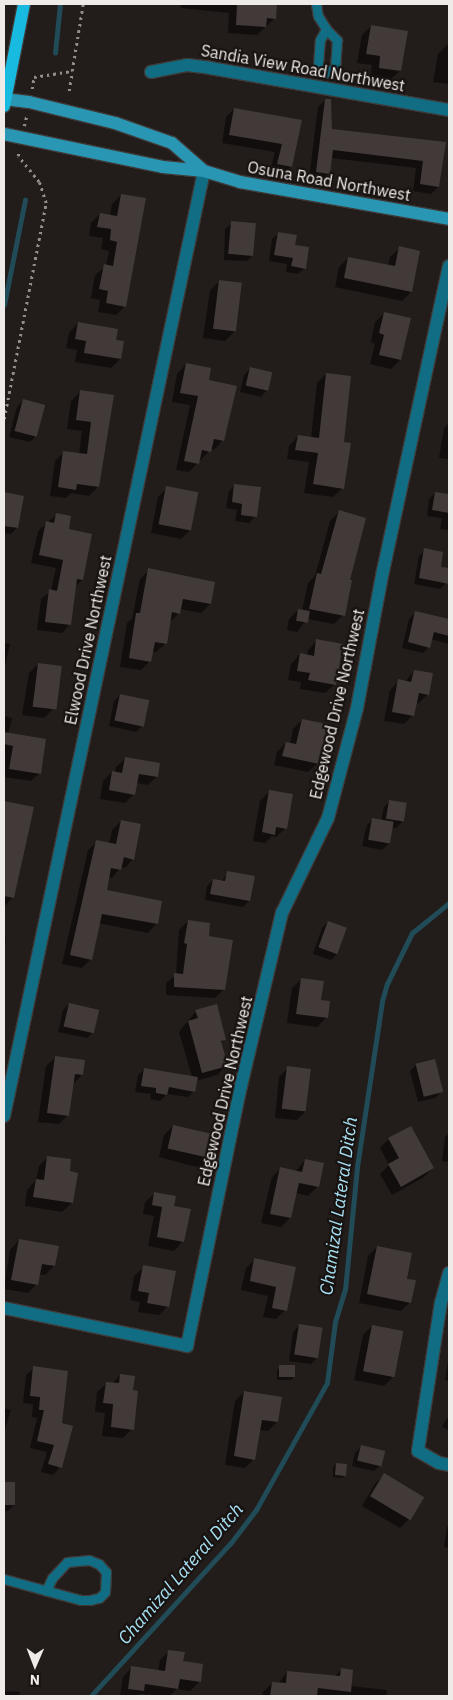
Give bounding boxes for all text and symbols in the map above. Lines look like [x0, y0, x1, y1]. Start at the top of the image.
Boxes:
street label: Sandia View Road Northwest [200, 41, 406, 95]
street label: Osuna Road Northwest [246, 157, 412, 205]
street label: Elwood Drive Northwest [61, 553, 115, 727]
street label: Edgewood Drive Northwest [306, 607, 368, 801]
street label: Edgewood Drive Northwest [194, 994, 256, 1188]
water label: Chamizal Lateral Ditch [316, 1115, 362, 1297]
water label: Chamizal Lateral Ditch [114, 1499, 248, 1649]
north arrow [10, 1640, 60, 1690]
text: N [30, 1671, 40, 1689]

